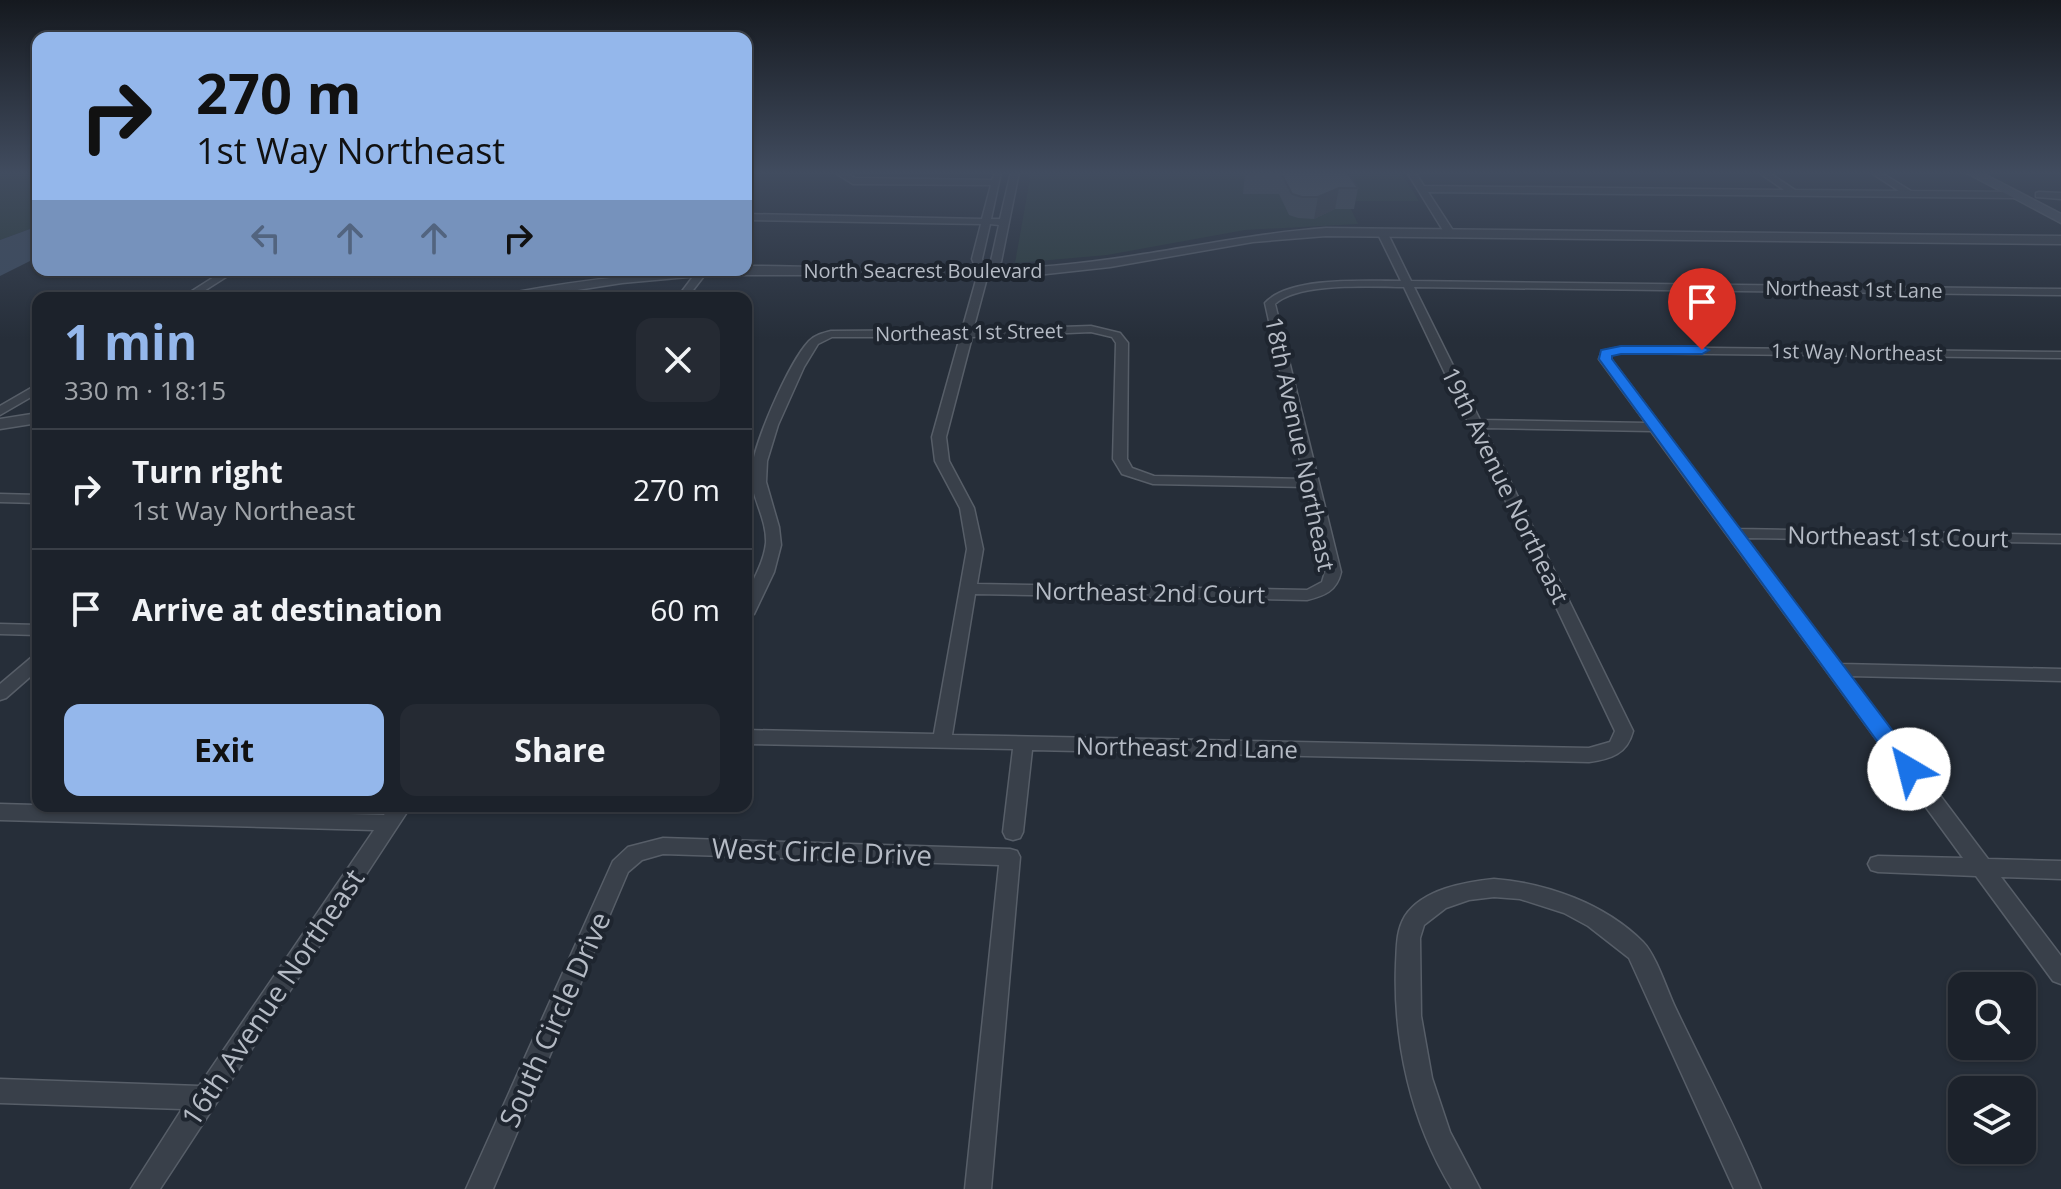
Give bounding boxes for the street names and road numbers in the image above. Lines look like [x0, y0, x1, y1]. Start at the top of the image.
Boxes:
street label: North Seacrest Boulevard [803, 257, 1043, 284]
street label: Northeast 1st Lane [1765, 274, 1943, 304]
street label: 18th Avenue Northeast [1258, 314, 1344, 574]
street label: Northeast 1st Street [875, 317, 1063, 347]
street label: 1st Way Northeast [1771, 337, 1943, 367]
street label: 19th Avenue Northeast [1434, 361, 1578, 609]
street label: Northeast 1st Court [1787, 518, 2009, 554]
street label: Northeast 2nd Court [1034, 573, 1266, 611]
street label: Northeast 2nd Lane [1076, 729, 1298, 765]
street label: West Circle Drive [711, 828, 933, 874]
street label: 16th Avenue Northeast [172, 861, 372, 1133]
street label: South Circle Drive [489, 905, 619, 1133]

